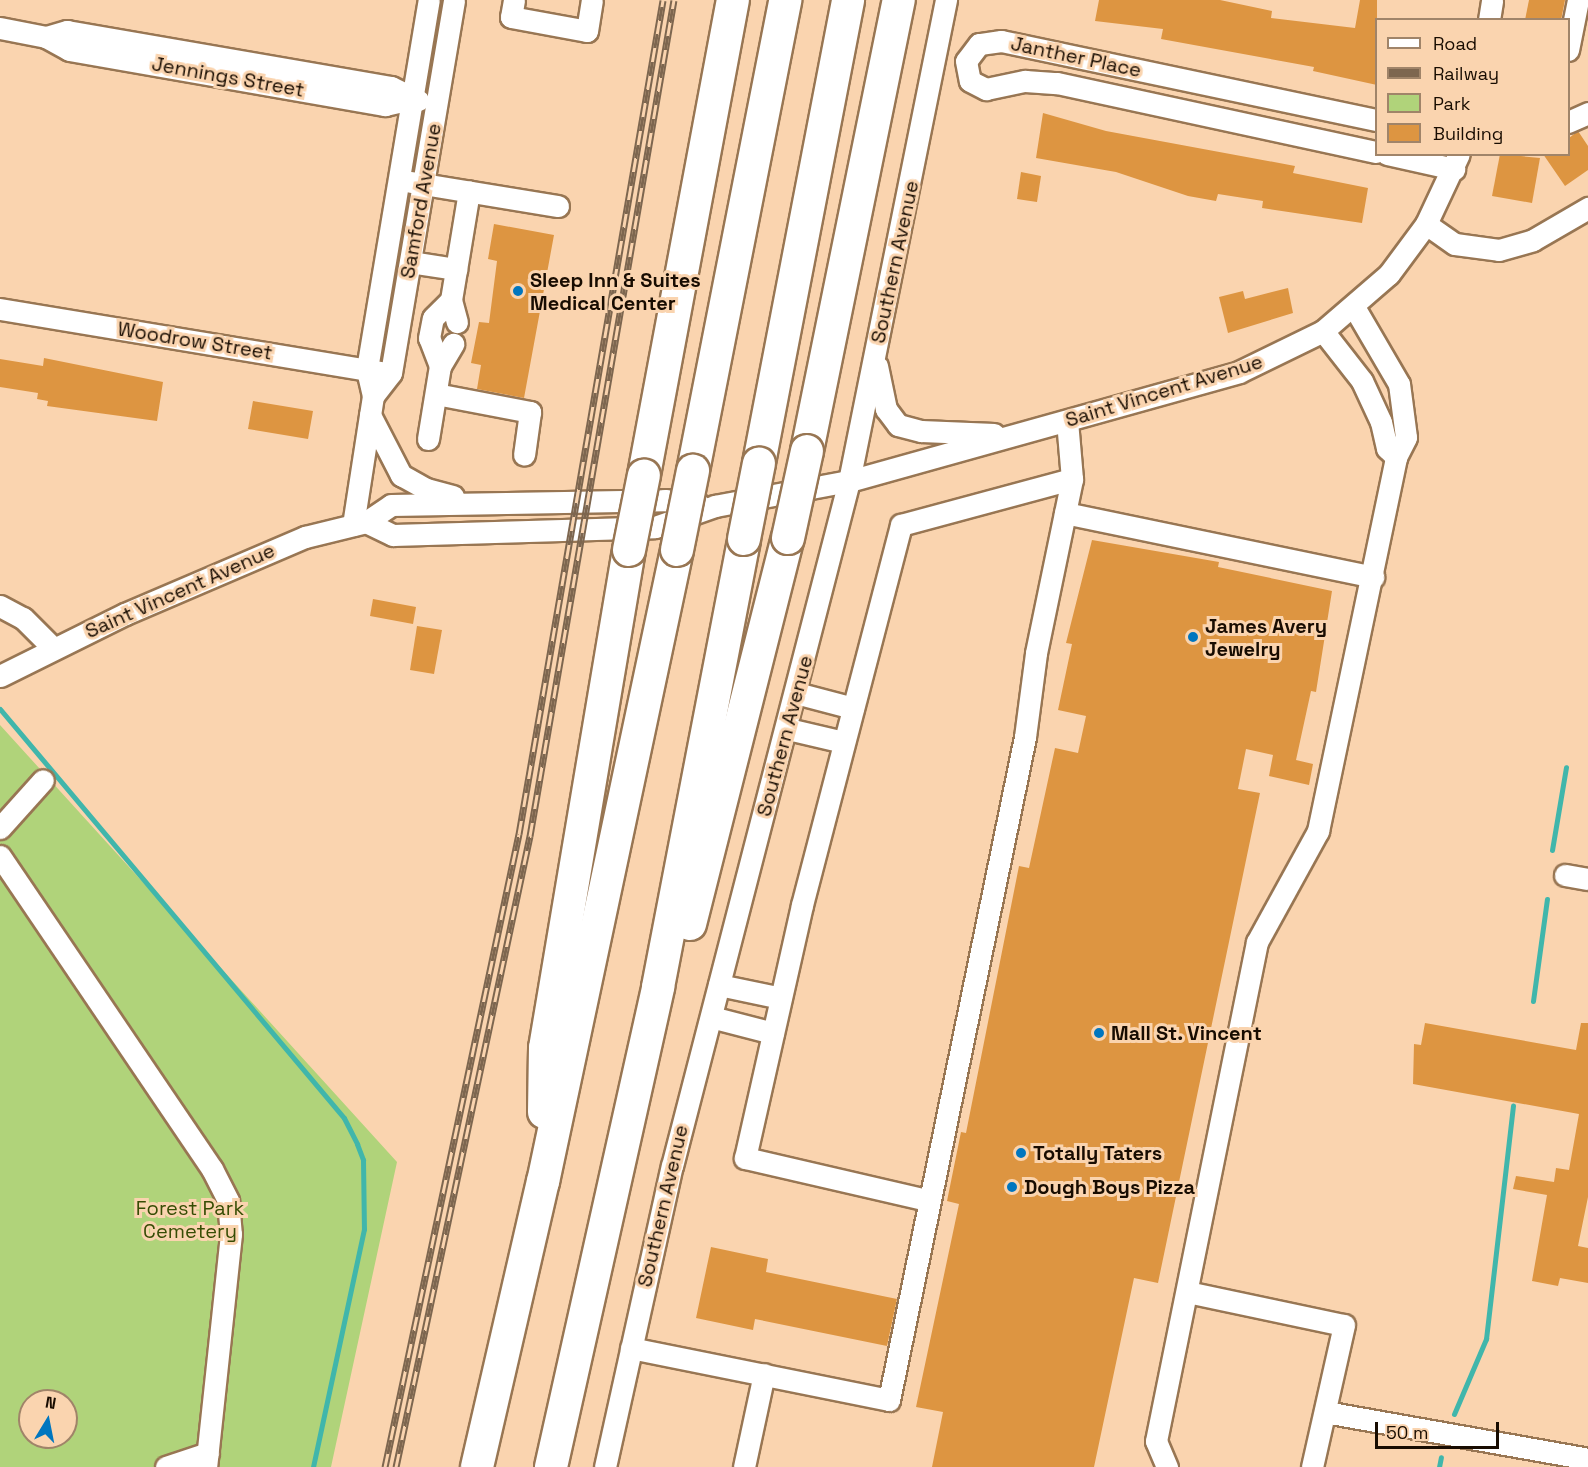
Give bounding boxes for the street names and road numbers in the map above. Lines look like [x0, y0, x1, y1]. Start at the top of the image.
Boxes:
street label: Janther Place [1009, 31, 1143, 83]
street label: Jennings Street [150, 52, 306, 102]
street label: Samford Avenue [396, 121, 446, 281]
street label: Southern Avenue [866, 178, 924, 346]
street label: Woodrow Street [116, 317, 274, 365]
street label: Saint Vincent Avenue [1062, 350, 1266, 432]
street label: Saint Vincent Avenue [81, 538, 279, 644]
street label: Southern Avenue [752, 653, 818, 819]
street label: Southern Avenue [633, 1123, 693, 1289]

